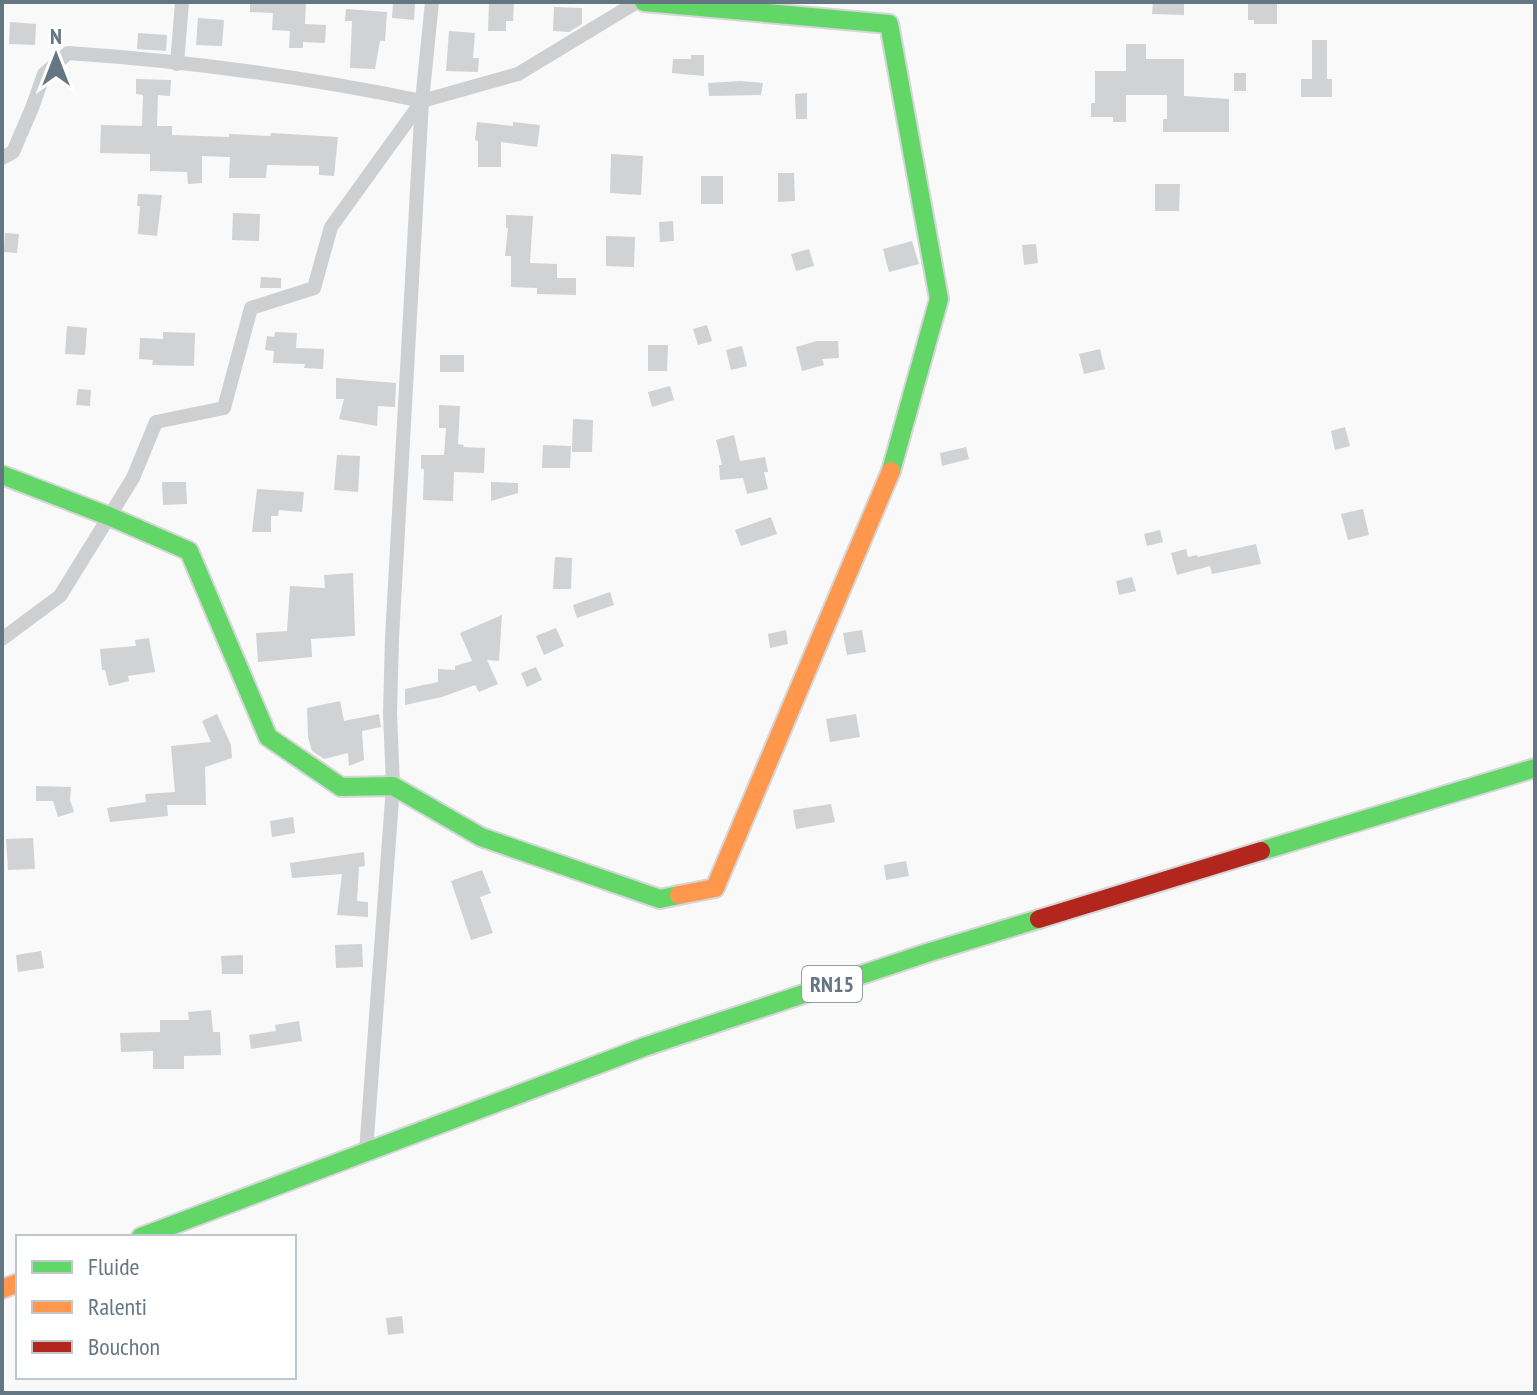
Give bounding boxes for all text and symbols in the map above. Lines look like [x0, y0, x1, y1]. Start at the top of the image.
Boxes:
north arrow [16, 16, 96, 96]
text: N [50, 22, 62, 50]
road number: RN15 [802, 966, 862, 1002]
legend [16, 1235, 296, 1379]
text: Fluide [88, 1251, 139, 1282]
text: Ralenti [88, 1291, 147, 1322]
text: Bouchon [88, 1331, 160, 1362]

